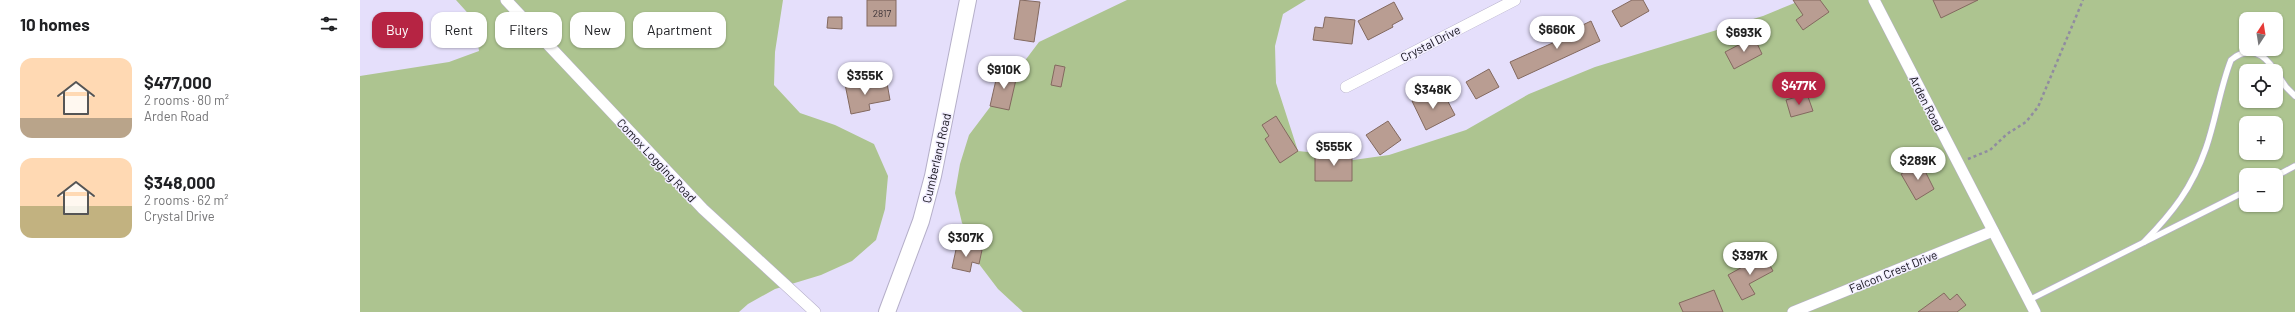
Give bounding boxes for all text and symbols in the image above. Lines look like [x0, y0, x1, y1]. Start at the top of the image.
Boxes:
house number: 2817 [873, 7, 892, 19]
chip: Buy [372, 12, 423, 48]
chip: Rent [431, 12, 487, 48]
chip: Filters [495, 12, 562, 48]
chip: New [570, 12, 625, 48]
chip: Apartment [633, 12, 726, 48]
north arrow [2239, 12, 2283, 56]
map controls [2239, 12, 2283, 212]
icon: filters [318, 13, 340, 35]
text: 10 homes [20, 14, 90, 34]
pin: $660K [1529, 16, 1585, 50]
pin: $693K [1716, 19, 1772, 53]
text: $660K [1539, 21, 1575, 37]
street label: Crystal Drive [1398, 22, 1462, 64]
text: $693K [1726, 24, 1762, 40]
pin: $910K [976, 56, 1032, 90]
text: $910K [987, 61, 1021, 77]
pin: $355K [837, 62, 893, 96]
button: locate [2239, 64, 2283, 108]
text: $355K [847, 67, 883, 83]
text: $477,000 [144, 72, 212, 92]
pin: $477K [1771, 72, 1827, 106]
street label: Arden Road [1907, 73, 1947, 133]
icon: home [52, 74, 100, 122]
pin: $348K [1405, 76, 1461, 110]
text: $477K [1781, 77, 1817, 93]
text: $348K [1414, 81, 1452, 97]
text: 2 rooms · 80 m² [144, 92, 229, 108]
text: Arden Road [144, 108, 209, 124]
street label: Cumberland Road [919, 112, 953, 204]
street label: Comox Logging Road [615, 115, 699, 205]
button: + [2239, 116, 2283, 160]
pin: $555K [1306, 133, 1362, 167]
text: $555K [1316, 138, 1352, 154]
pin: $289K [1890, 147, 1946, 181]
text: $289K [1900, 152, 1936, 168]
button: − [2239, 168, 2283, 212]
text: $348,000 [144, 172, 216, 192]
icon: home [52, 174, 100, 222]
text: 2 rooms · 62 m² [144, 192, 229, 208]
text: Crystal Drive [144, 208, 215, 224]
pin: $307K [938, 224, 994, 258]
text: $307K [948, 229, 984, 245]
pin: $397K [1722, 242, 1778, 276]
text: $397K [1732, 247, 1768, 263]
street label: Falcon Crest Drive [1847, 247, 1939, 295]

